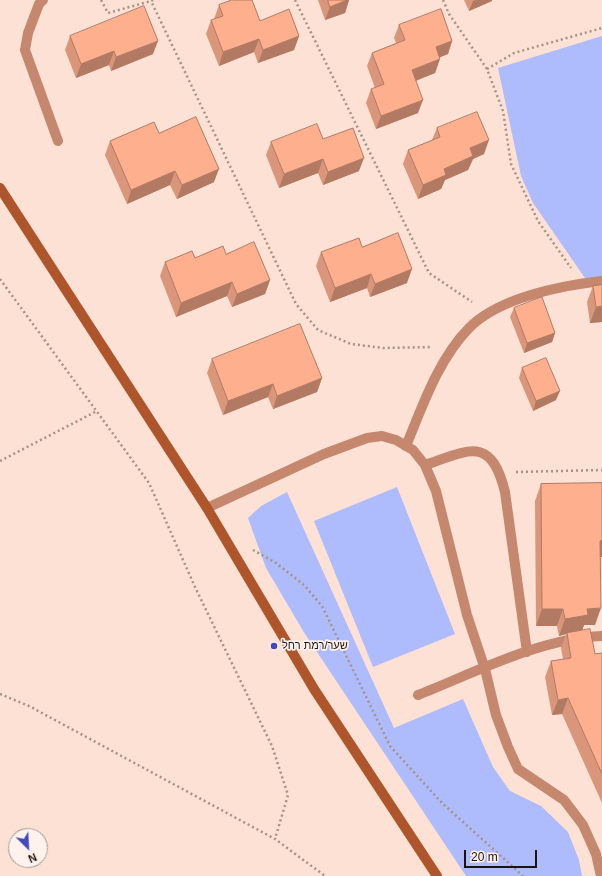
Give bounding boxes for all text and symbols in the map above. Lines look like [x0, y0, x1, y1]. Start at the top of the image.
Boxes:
place label: שער/רמת רחל [282, 639, 348, 653]
marker: שער/רמת רחל [269, 641, 279, 651]
north arrow [8, 828, 48, 868]
scale bar [466, 842, 539, 868]
text: 20 m [471, 850, 498, 864]
text: N [26, 851, 39, 865]

